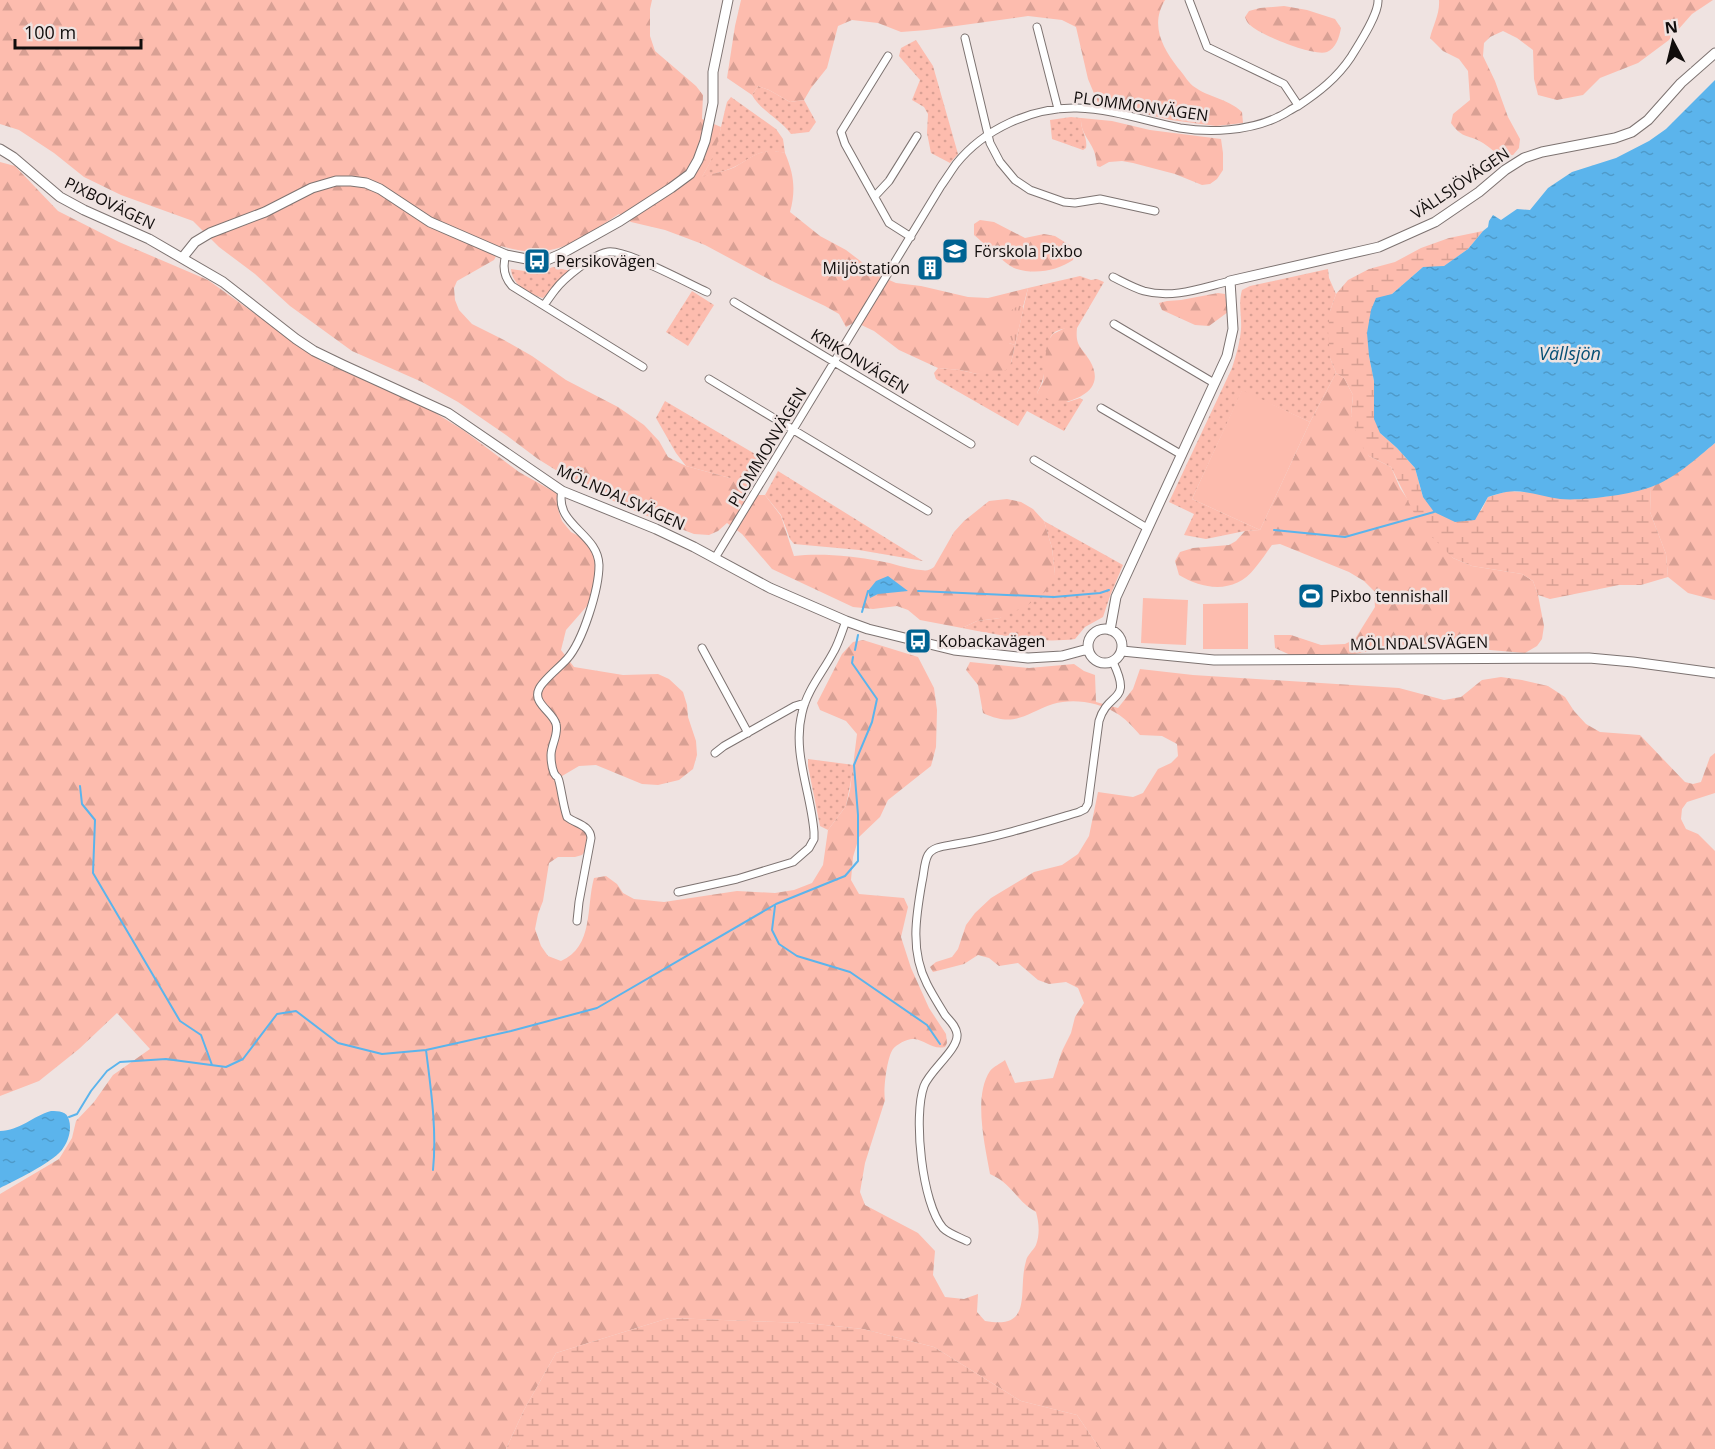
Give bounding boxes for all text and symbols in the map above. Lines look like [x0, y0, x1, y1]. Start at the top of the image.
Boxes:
scale bar [15, 12, 141, 50]
north arrow [1643, 12, 1703, 72]
text: N [1663, 15, 1679, 39]
text: 100 m [24, 20, 76, 44]
street label: PLOMMONVÄGEN [1072, 86, 1210, 126]
street label: VÄLLSJÖVÄGEN [1407, 142, 1513, 224]
street label: PIXBOVÄGEN [61, 172, 159, 234]
school or university icon: Förskola Pixbo [940, 236, 970, 266]
place label: Förskola Pixbo [974, 240, 1083, 262]
bus stop icon: Persikovägen [522, 246, 552, 276]
place label: Persikovägen [556, 250, 655, 272]
building icon: Miljöstation [915, 253, 945, 283]
place label: Miljöstation [822, 257, 910, 279]
street label: KRIKONVÄGEN [807, 323, 913, 399]
water label: Vällsjön [1539, 341, 1601, 365]
street label: PLOMMONVÄGEN [723, 383, 811, 511]
street label: MÖLNDALSVÄGEN [553, 459, 689, 535]
sports icon: Pixbo tennishall [1296, 581, 1326, 611]
place label: Pixbo tennishall [1330, 585, 1448, 607]
bus stop icon: Kobackavägen [903, 626, 933, 656]
place label: Kobackavägen [938, 630, 1045, 652]
street label: MÖLNDALSVÄGEN [1350, 631, 1488, 655]

